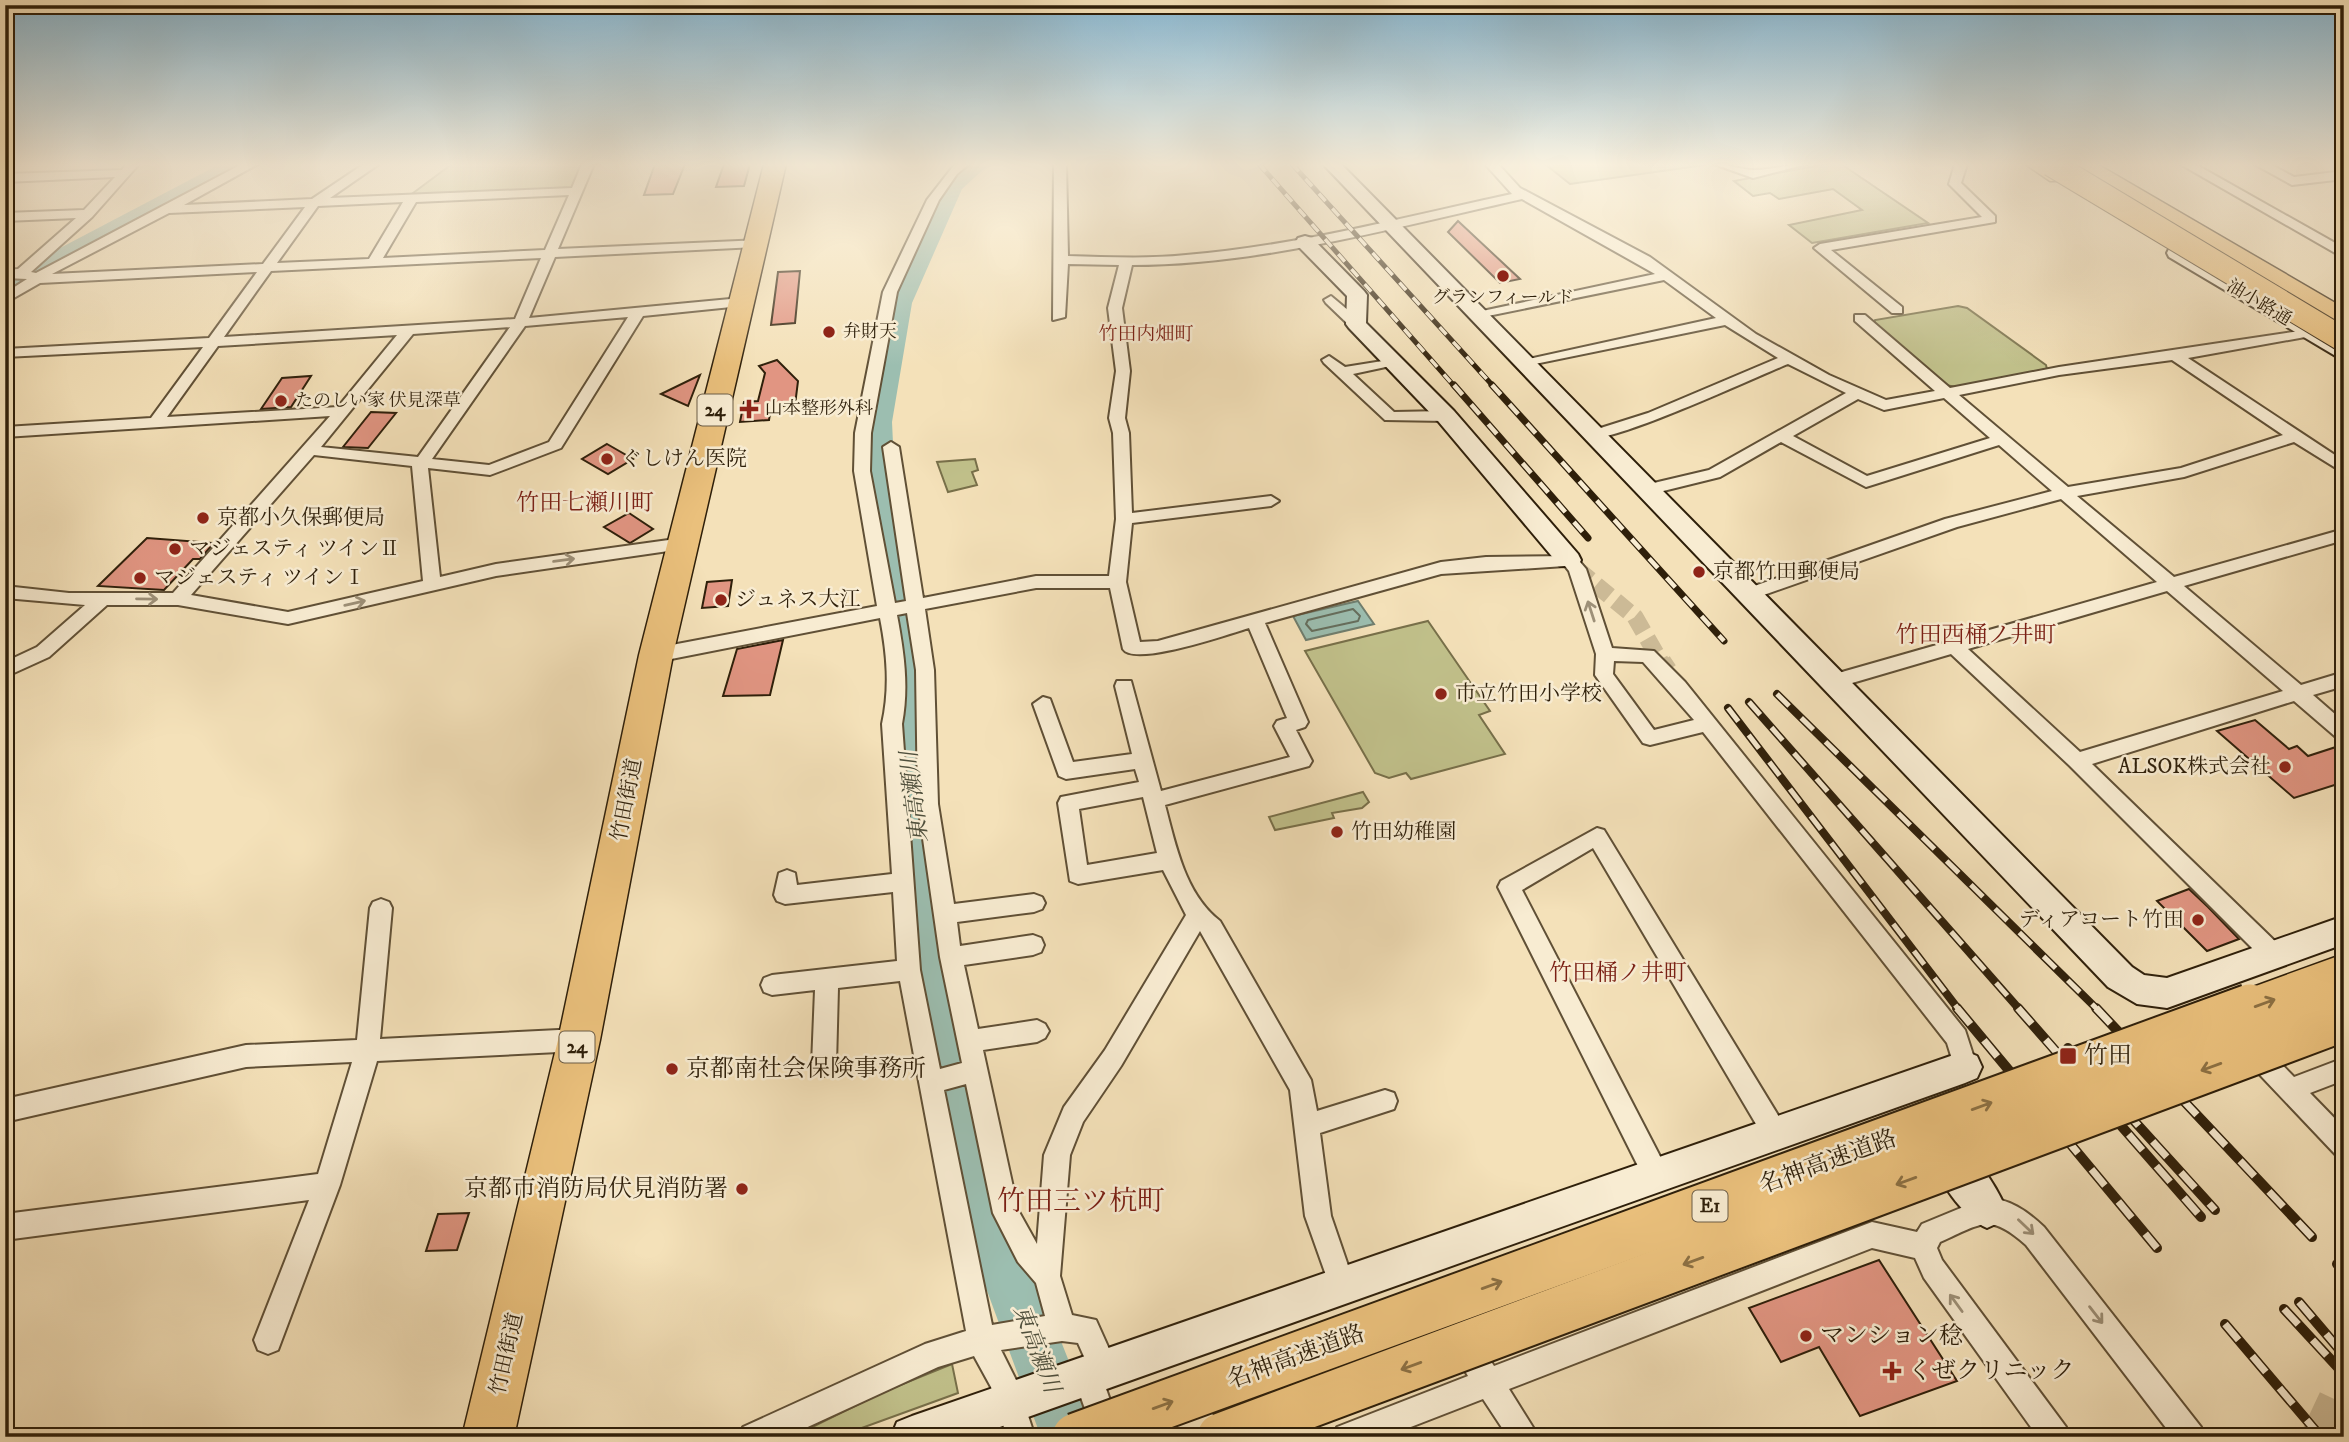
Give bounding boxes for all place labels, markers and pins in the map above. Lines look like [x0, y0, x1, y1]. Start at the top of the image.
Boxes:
marker: グランフィールド [1495, 268, 1511, 284]
place label: グランフィールド [1432, 287, 1574, 309]
place label: 弁財天 [843, 321, 897, 343]
marker: 弁財天 [821, 324, 837, 340]
place label: たのしい家 伏見深草 [295, 390, 461, 412]
marker: たのしい家 伏見深草 [273, 393, 289, 409]
place label: 山本整形外科 [765, 398, 873, 420]
marker: 山本整形外科 [739, 399, 759, 419]
place label: ぐしけん医院 [621, 446, 747, 472]
marker: ぐしけん医院 [599, 451, 615, 467]
place label: 京都小久保郵便局 [217, 505, 385, 531]
marker: 京都小久保郵便局 [195, 510, 211, 526]
place label: マジェスティ ツインⅡ [189, 536, 400, 562]
marker: マジェスティ ツインⅡ [167, 541, 183, 557]
place label: 京都竹田郵便局 [1713, 559, 1860, 585]
marker: 京都竹田郵便局 [1691, 564, 1707, 580]
place label: マジェスティ ツインⅠ [154, 565, 365, 591]
marker: マジェスティ ツインⅠ [132, 570, 148, 586]
place label: ジュネス大江 [735, 587, 861, 613]
marker: ジュネス大江 [713, 592, 729, 608]
place label: 市立竹田小学校 [1455, 681, 1602, 707]
marker: 市立竹田小学校 [1433, 686, 1449, 702]
place label: ALSOK株式会社 [2118, 754, 2271, 780]
marker: ALSOK株式会社 [2277, 759, 2293, 775]
place label: 竹田幼稚園 [1351, 819, 1456, 845]
marker: 竹田幼稚園 [1329, 824, 1345, 840]
place label: ディアコート竹田 [2019, 907, 2184, 933]
marker: ディアコート竹田 [2190, 912, 2206, 928]
place label: 竹田 [2084, 1041, 2132, 1071]
marker: 竹田 [2058, 1046, 2078, 1066]
place label: 京都南社会保険事務所 [686, 1054, 926, 1084]
marker: 京都南社会保険事務所 [664, 1061, 680, 1077]
place label: 京都市消防局伏見消防署 [464, 1174, 728, 1204]
marker: 京都市消防局伏見消防署 [734, 1181, 750, 1197]
place label: マンション稔 [1820, 1321, 1963, 1351]
marker: マンション稔 [1798, 1328, 1814, 1344]
place label: くぜクリニック [1908, 1356, 2075, 1386]
marker: くぜクリニック [1882, 1361, 1902, 1381]

